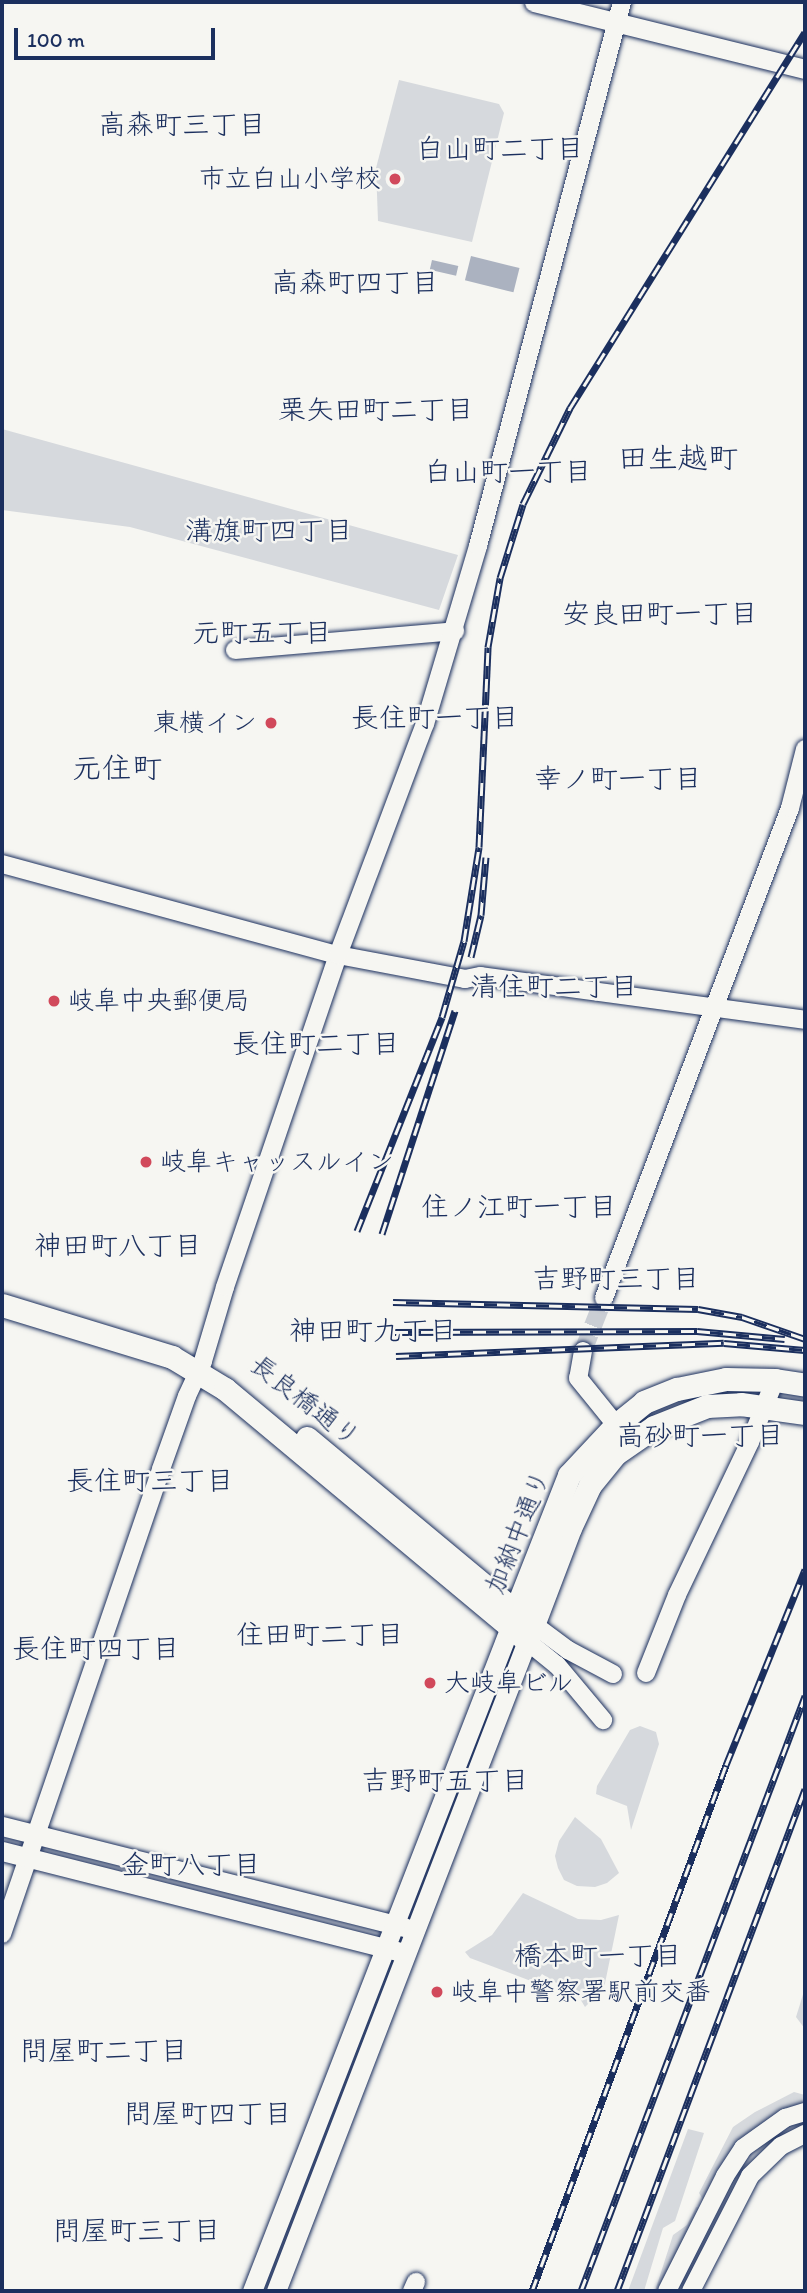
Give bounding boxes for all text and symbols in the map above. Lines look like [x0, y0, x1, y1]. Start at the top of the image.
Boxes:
scale bar [18, 14, 219, 58]
text: 100 m [27, 27, 85, 52]
district label: 高森町三丁目 [98, 107, 266, 141]
district label: 白山町二丁目 [416, 131, 584, 165]
place label: 市立白山小学校 [199, 163, 381, 195]
marker: 市立白山小学校 [387, 171, 403, 187]
district label: 高森町四丁目 [271, 265, 439, 299]
district label: 栗矢田町二丁目 [278, 392, 474, 426]
district label: 田生越町 [618, 440, 738, 476]
district label: 白山町一丁目 [424, 454, 592, 488]
district label: 溝旗町四丁目 [185, 513, 353, 547]
district label: 安良田町一丁目 [562, 596, 758, 630]
district label: 元町五丁目 [192, 615, 332, 649]
district label: 長住町一丁目 [351, 700, 519, 734]
place label: 東横イン [153, 707, 257, 739]
marker: 東横イン [263, 715, 279, 731]
district label: 元住町 [72, 750, 162, 786]
district label: 幸ノ町一丁目 [534, 761, 702, 795]
district label: 清住町二丁目 [470, 969, 638, 1003]
place label: 岐阜中央郵便局 [68, 985, 250, 1017]
marker: 岐阜中央郵便局 [46, 993, 62, 1009]
district label: 長住町二丁目 [232, 1026, 400, 1060]
place label: 岐阜キャッスルイン [160, 1146, 394, 1178]
marker: 岐阜キャッスルイン [138, 1154, 154, 1170]
district label: 住ノ江町一丁目 [421, 1189, 617, 1223]
district label: 神田町八丁目 [34, 1228, 202, 1262]
district label: 吉野町三丁目 [532, 1261, 700, 1295]
district label: 神田町九丁目 [289, 1313, 457, 1347]
street label: 長良橋通り [244, 1349, 366, 1453]
district label: 高砂町一丁目 [616, 1418, 784, 1452]
district label: 長住町三丁目 [66, 1463, 234, 1497]
street label: 加納中通り [479, 1466, 557, 1598]
district label: 住田町二丁目 [236, 1617, 404, 1651]
district label: 長住町四丁目 [12, 1631, 180, 1665]
place label: 大岐阜ビル [444, 1667, 574, 1699]
marker: 大岐阜ビル [422, 1675, 438, 1691]
district label: 吉野町五丁目 [361, 1763, 529, 1797]
district label: 金町八丁目 [121, 1847, 261, 1881]
district label: 橋本町一丁目 [514, 1938, 682, 1972]
place label: 岐阜中警察署駅前交番 [451, 1976, 711, 2008]
marker: 岐阜中警察署駅前交番 [429, 1984, 445, 2000]
district label: 問屋町二丁目 [20, 2033, 188, 2067]
district label: 問屋町四丁目 [124, 2096, 292, 2130]
district label: 問屋町三丁目 [53, 2213, 221, 2247]

